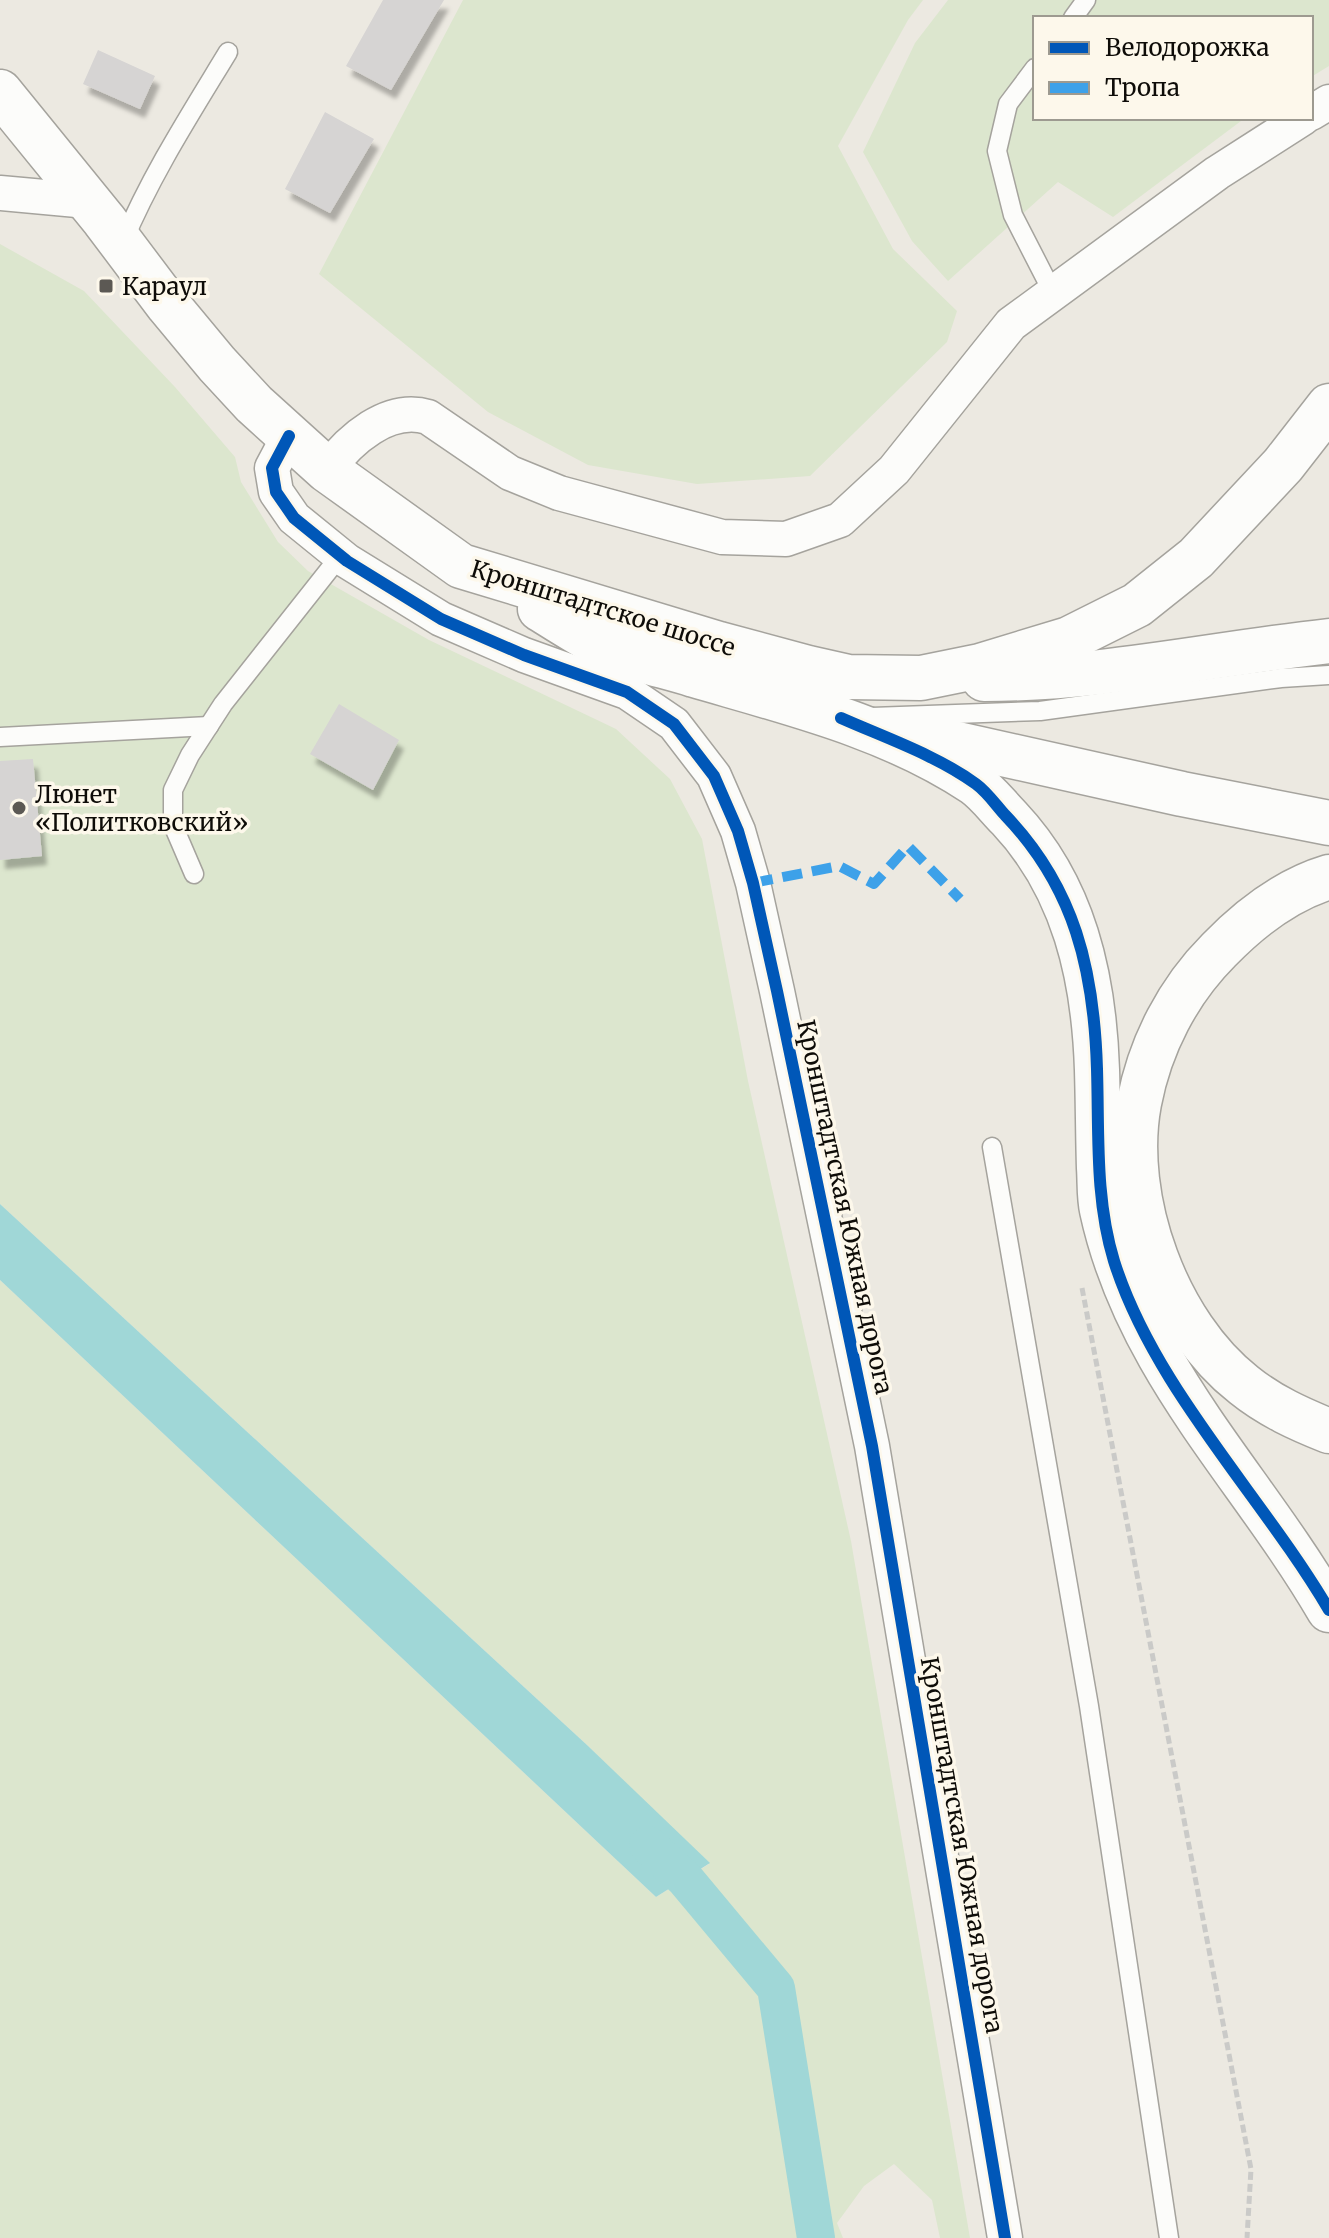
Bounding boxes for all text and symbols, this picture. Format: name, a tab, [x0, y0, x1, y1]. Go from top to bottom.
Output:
legend	[1033, 16, 1313, 120]
text: Велодорожка	[1105, 32, 1270, 63]
text: Тропа	[1105, 72, 1180, 103]
place label: Караул	[122, 271, 207, 302]
marker: Караул	[97, 277, 115, 295]
street label: Кронштадтское шоссе	[467, 553, 739, 663]
place label: Люнет «Политковский»	[35, 779, 248, 838]
marker: Люнет «Политковский»	[10, 799, 28, 817]
street label: Кронштадтская Южная дорога	[790, 1017, 900, 1397]
street label: Кронштадтская Южная дорога	[914, 1654, 1010, 2036]

